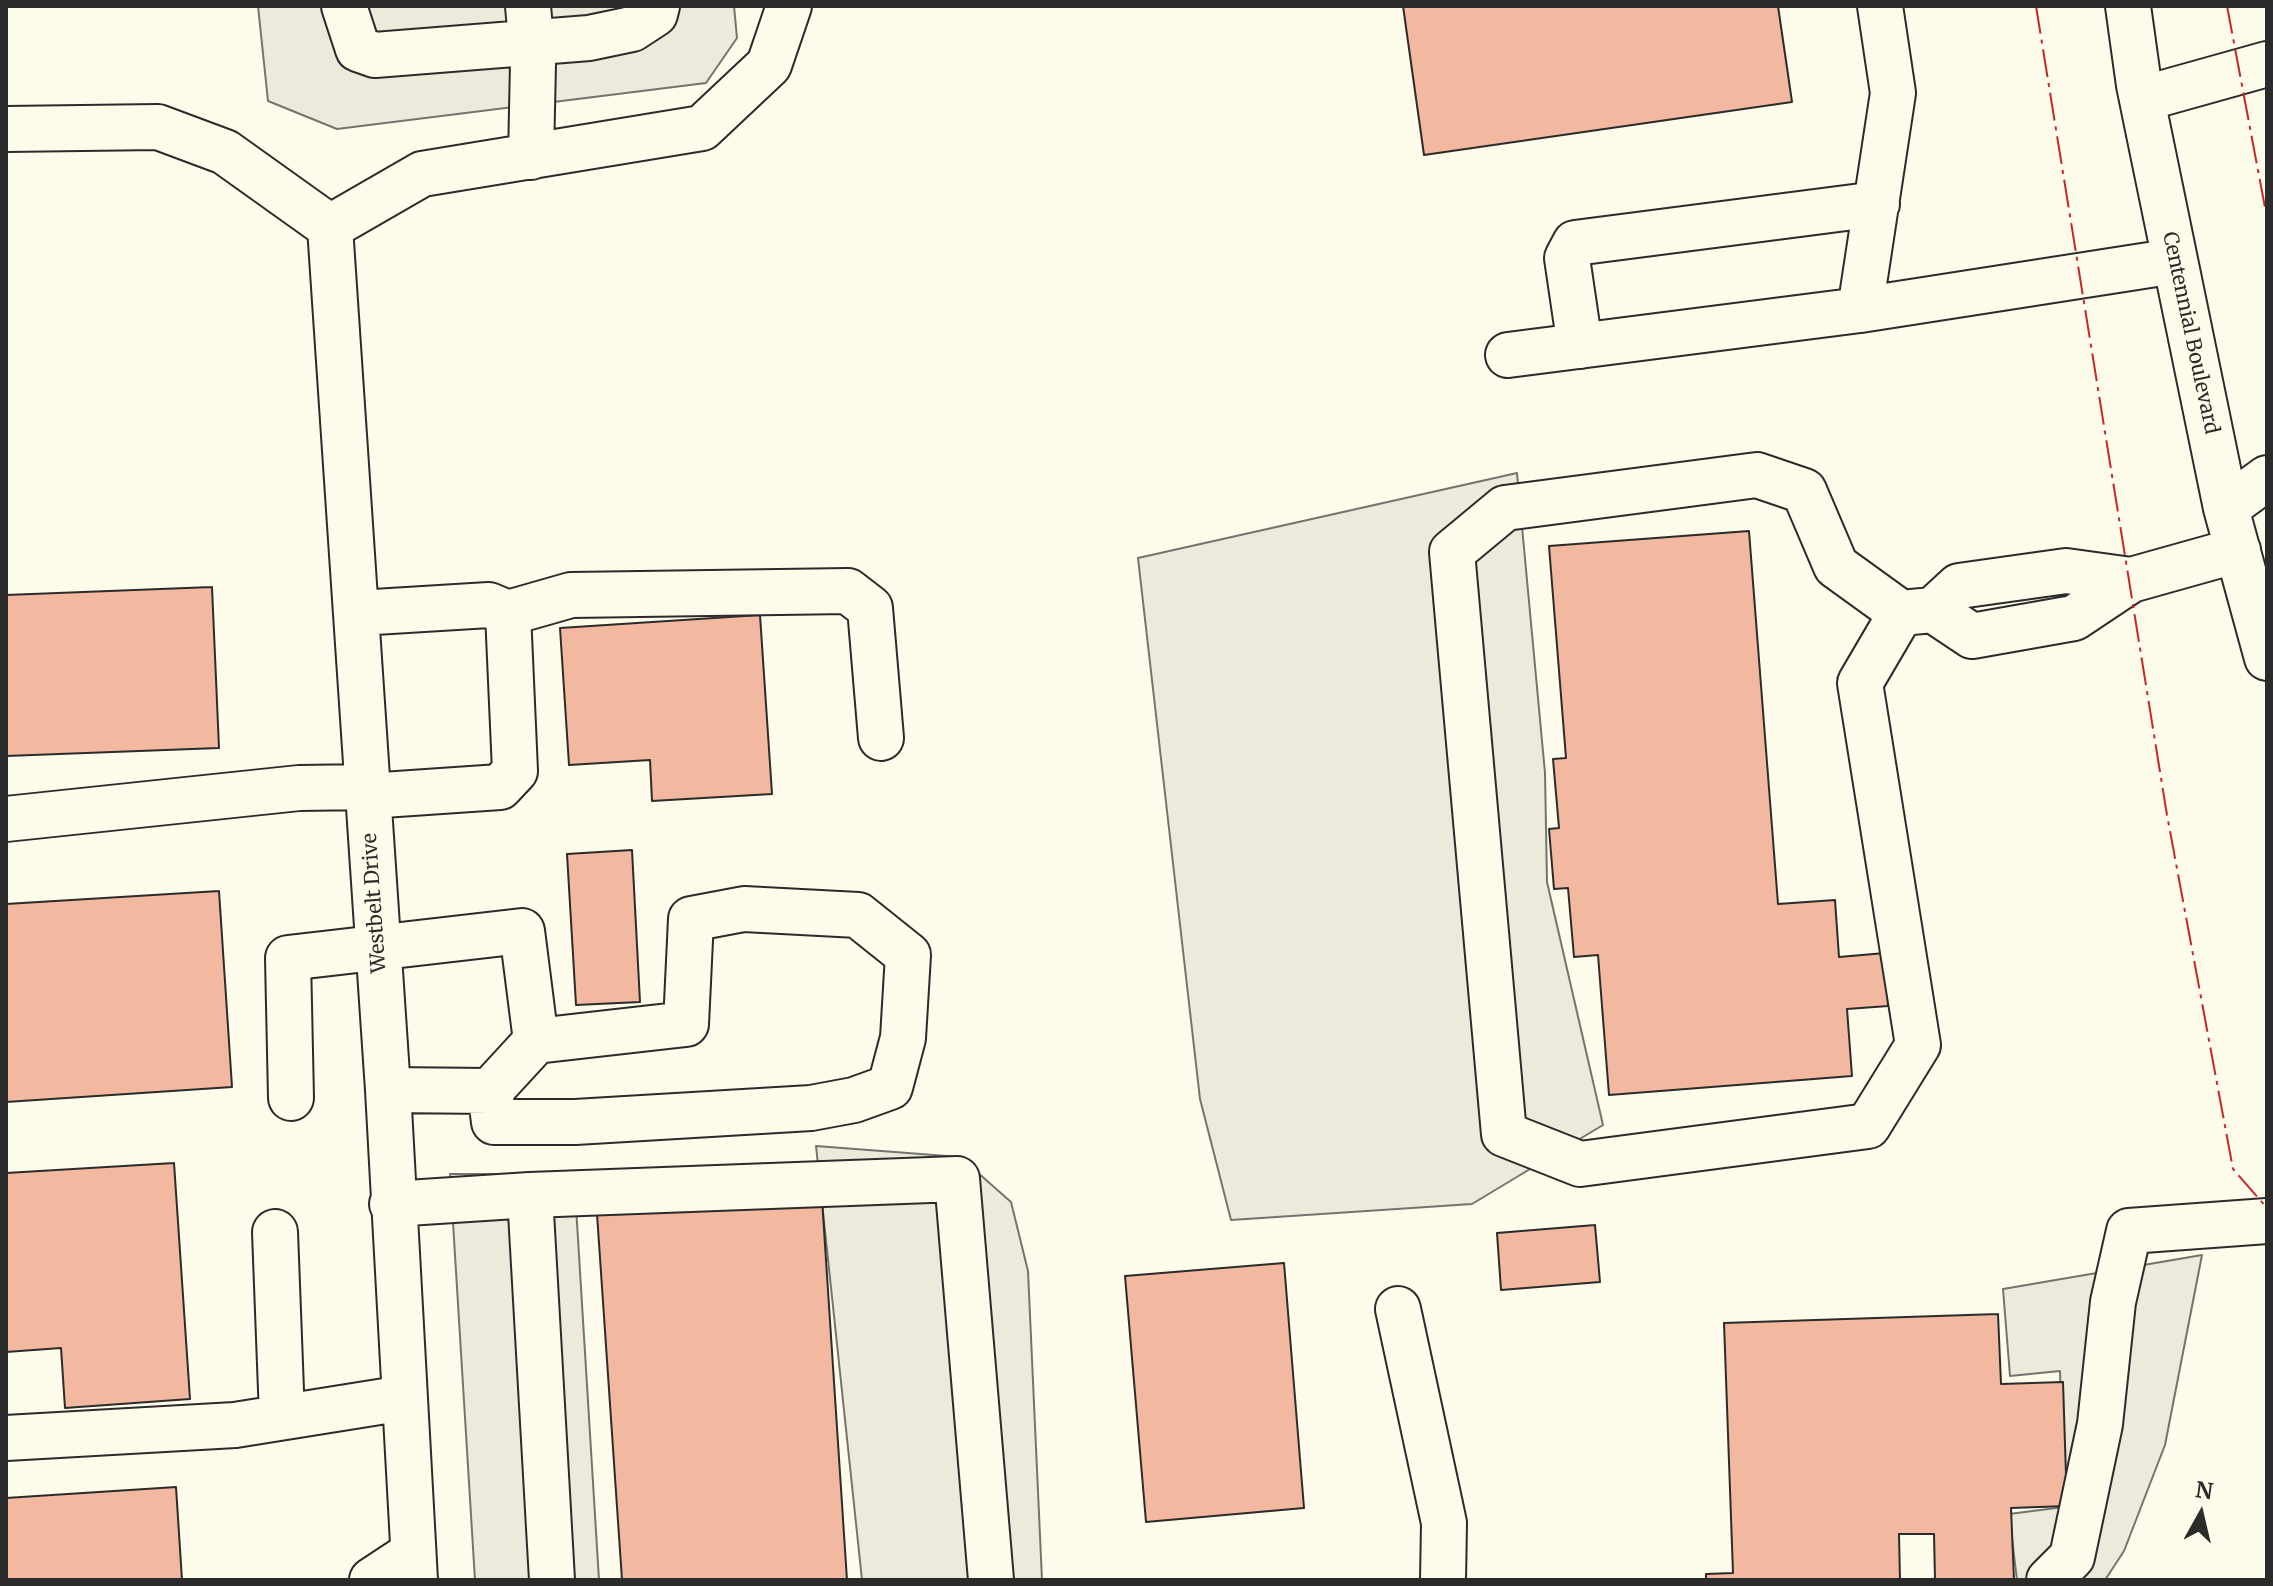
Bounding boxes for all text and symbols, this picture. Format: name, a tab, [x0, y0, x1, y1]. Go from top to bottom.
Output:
street label: Centennial Boulevard	[2157, 230, 2223, 436]
street label: Westbelt Drive	[358, 832, 392, 974]
north arrow	[2161, 1474, 2241, 1554]
text: N	[2194, 1475, 2215, 1505]

